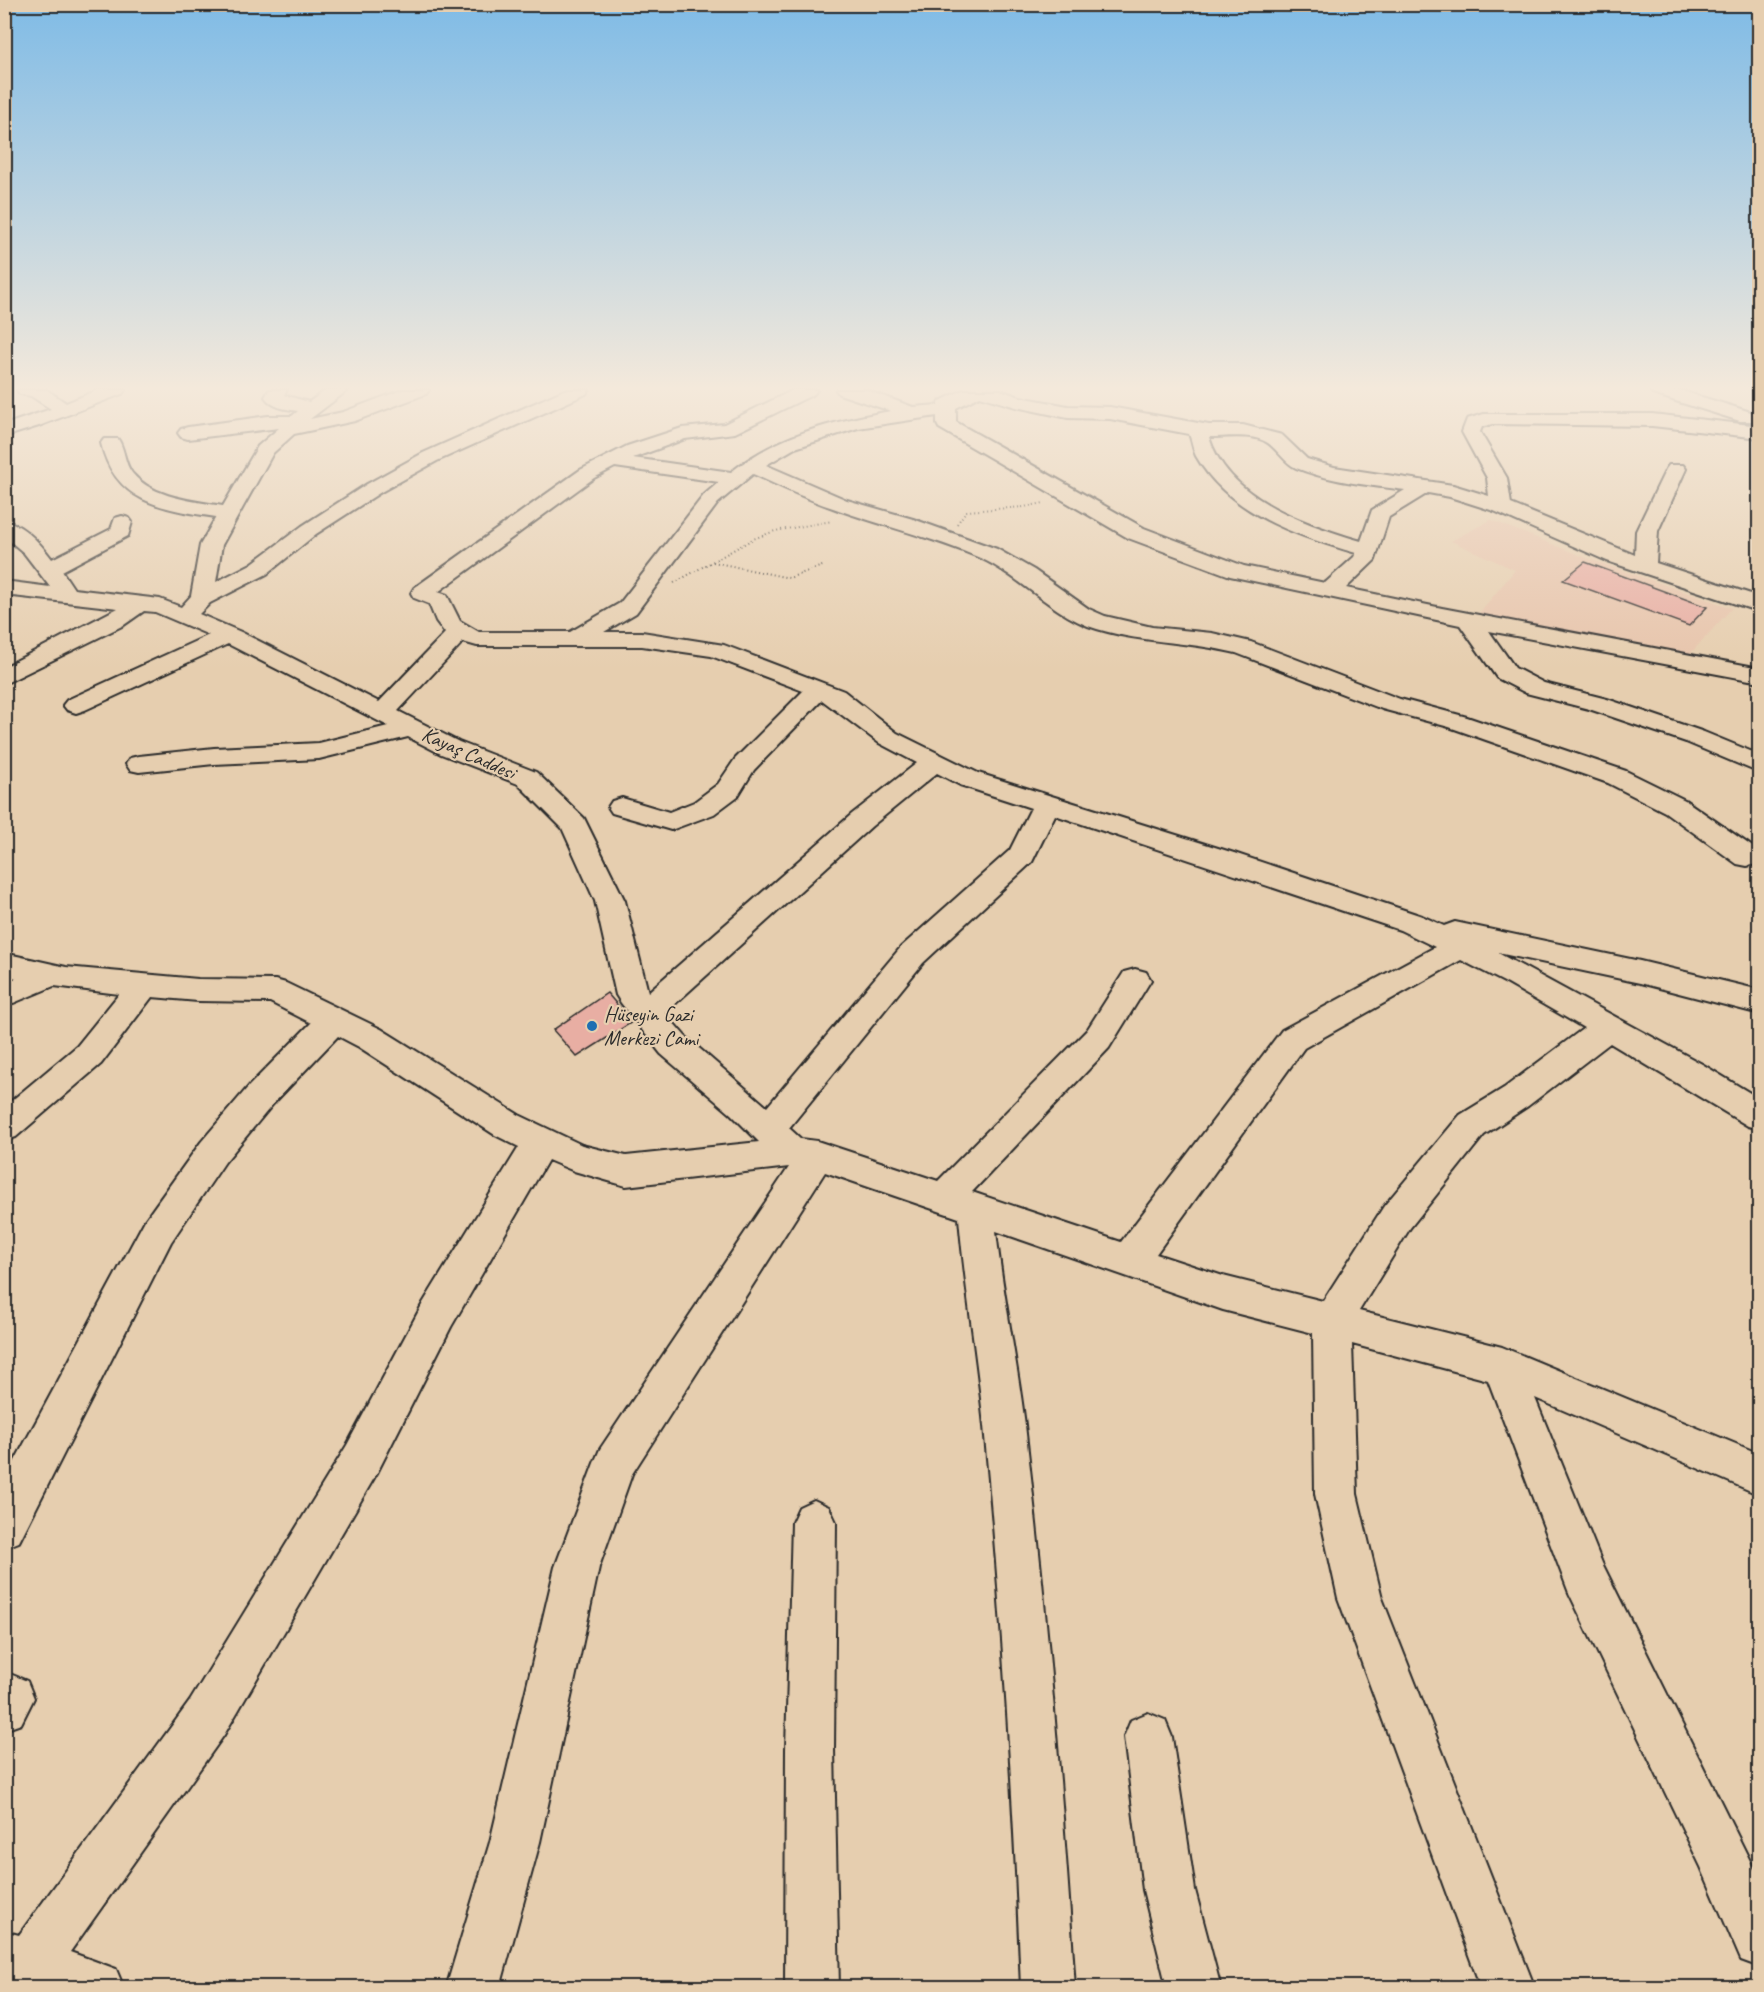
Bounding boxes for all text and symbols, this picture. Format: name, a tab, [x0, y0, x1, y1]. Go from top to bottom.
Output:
street label: Kayaş Caddesi	[418, 721, 523, 786]
place label: Hüseyin Gazi Merkezi Cami	[604, 1001, 701, 1051]
marker: Hüseyin Gazi Merkezi Cami	[585, 1019, 599, 1033]

